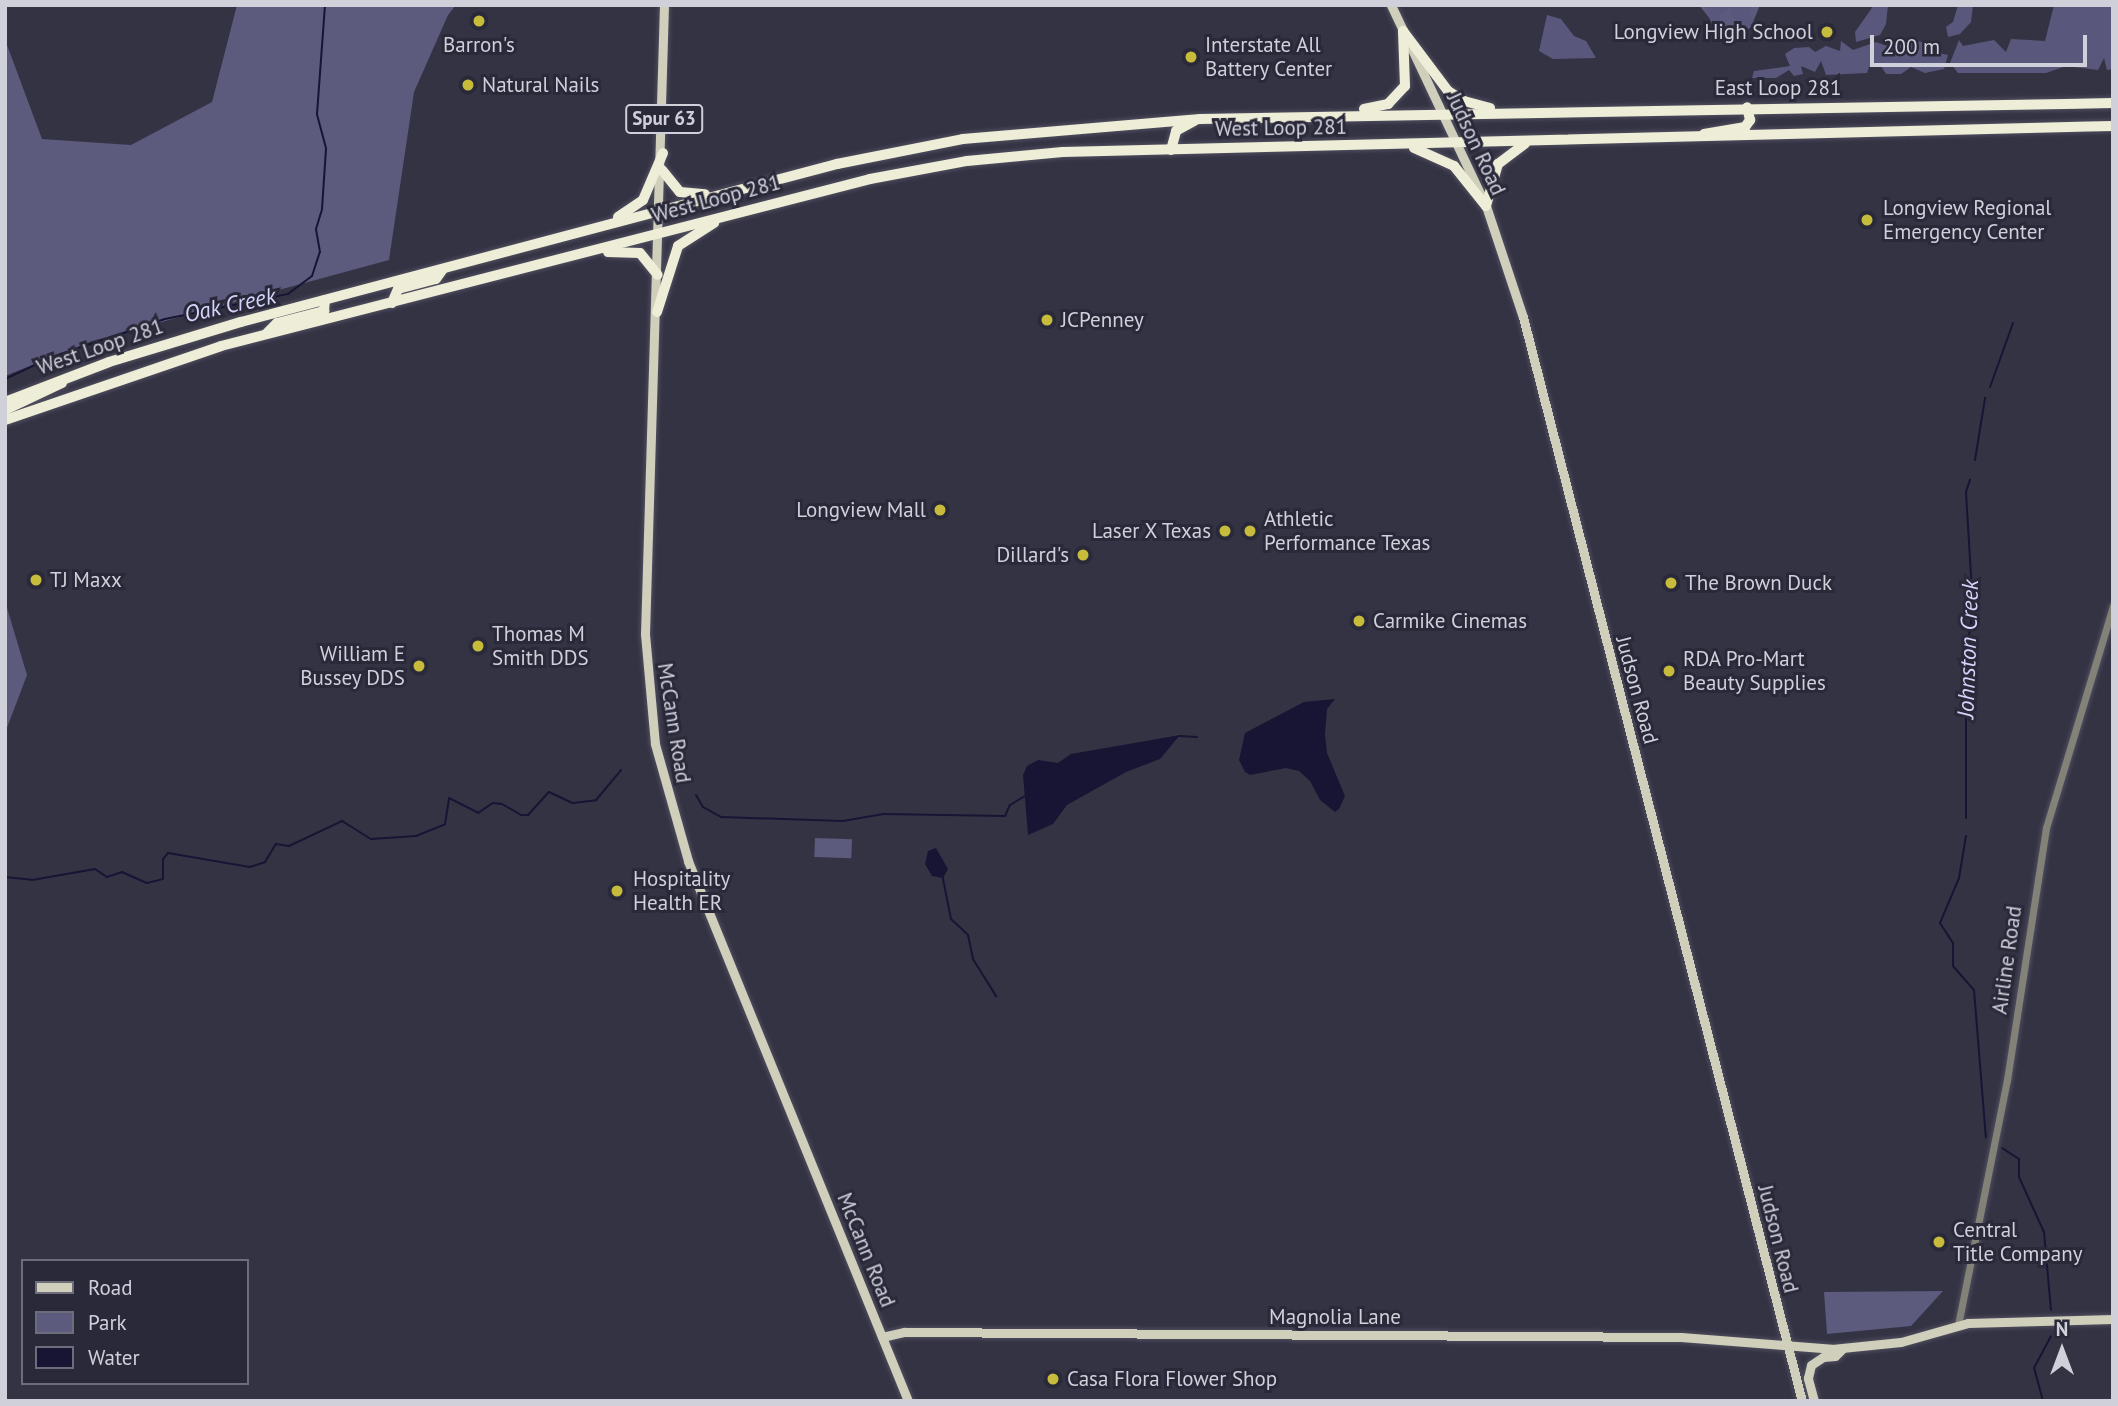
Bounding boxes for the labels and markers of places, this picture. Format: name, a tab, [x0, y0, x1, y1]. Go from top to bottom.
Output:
marker: Barron's	[471, 13, 487, 29]
place label: Longview High School	[1613, 19, 1813, 45]
marker: Longview High School	[1819, 24, 1835, 40]
place label: Barron's	[443, 32, 515, 58]
place label: Interstate All Battery Center	[1205, 32, 1333, 82]
marker: Interstate All Battery Center	[1183, 49, 1199, 65]
place label: Natural Nails	[482, 72, 599, 98]
marker: Natural Nails	[460, 77, 476, 93]
place label: Longview Regional Emergency Center	[1883, 195, 2052, 245]
marker: Longview Regional Emergency Center	[1857, 210, 1877, 230]
place label: JCPenney	[1061, 307, 1144, 333]
marker: JCPenney	[1039, 312, 1055, 328]
place label: Longview Mall	[796, 497, 926, 523]
marker: Longview Mall	[932, 502, 948, 518]
place label: Athletic Performance Texas	[1264, 506, 1431, 556]
place label: Laser X Texas	[1090, 518, 1211, 544]
marker: Laser X Texas	[1217, 523, 1233, 539]
marker: Athletic Performance Texas	[1242, 523, 1258, 539]
place label: Dillard's	[996, 542, 1069, 568]
marker: Dillard's	[1075, 547, 1091, 563]
place label: TJ Maxx	[50, 567, 122, 593]
place label: The Brown Duck	[1685, 570, 1832, 596]
marker: TJ Maxx	[28, 572, 44, 588]
marker: The Brown Duck	[1663, 575, 1679, 591]
place label: Carmike Cinemas	[1373, 608, 1527, 634]
marker: Carmike Cinemas	[1351, 613, 1367, 629]
place label: Thomas M Smith DDS	[492, 621, 589, 671]
marker: Thomas M Smith DDS	[470, 638, 486, 654]
place label: William E Bussey DDS	[300, 641, 405, 691]
place label: RDA Pro-Mart Beauty Supplies	[1683, 646, 1827, 696]
marker: William E Bussey DDS	[411, 658, 427, 674]
marker: RDA Pro-Mart Beauty Supplies	[1661, 663, 1677, 679]
place label: Hospitality Health ER	[633, 866, 730, 916]
marker: Hospitality Health ER	[607, 881, 627, 901]
place label: Central Title Company	[1953, 1217, 2082, 1267]
marker: Central Title Company	[1931, 1234, 1947, 1250]
place label: Casa Flora Flower Shop	[1067, 1366, 1277, 1392]
marker: Casa Flora Flower Shop	[1045, 1371, 1061, 1387]

